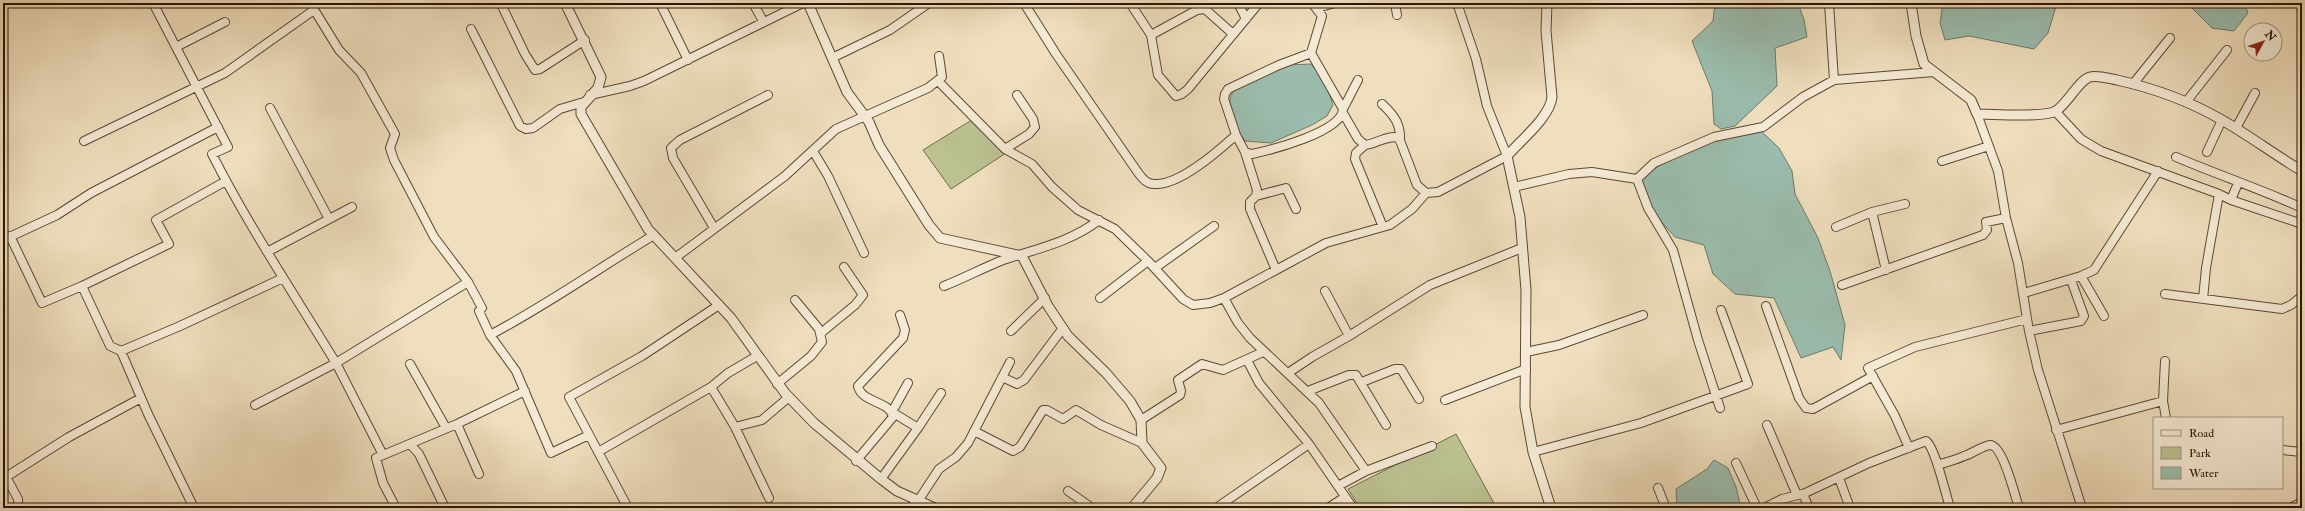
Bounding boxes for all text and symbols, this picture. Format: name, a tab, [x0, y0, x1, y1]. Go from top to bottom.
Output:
north arrow	[2243, 22, 2283, 62]
text: N	[2261, 27, 2279, 45]
legend	[2153, 417, 2283, 489]
text: Road	[2189, 426, 2214, 441]
text: Park	[2189, 446, 2211, 461]
text: Water	[2188, 466, 2219, 481]

